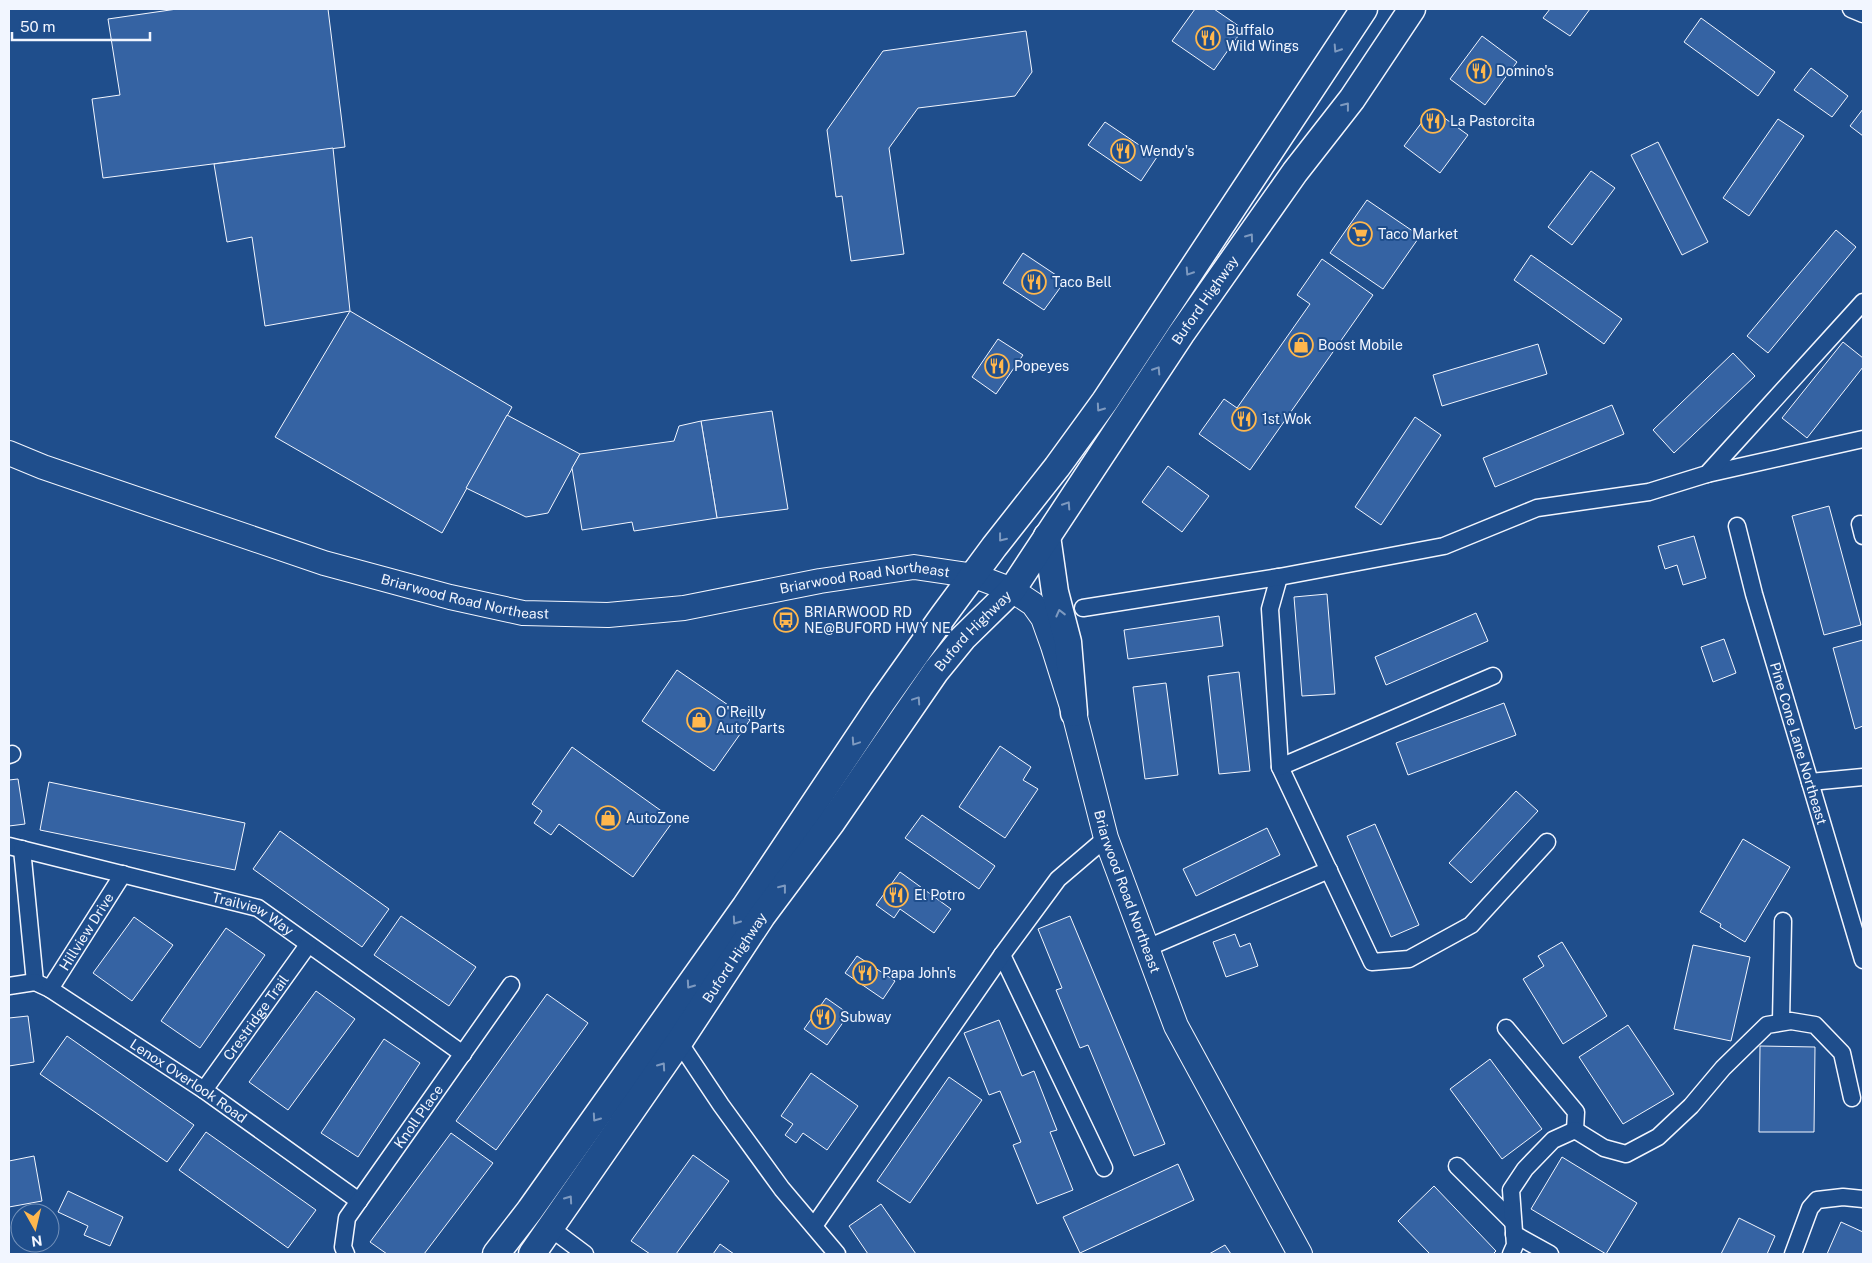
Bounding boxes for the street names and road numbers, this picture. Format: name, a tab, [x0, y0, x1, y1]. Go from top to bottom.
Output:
street label: Buford Highway	[1168, 252, 1242, 347]
street label: Briarwood Road Northeast	[778, 559, 951, 597]
street label: Briarwood Road Northeast	[379, 571, 549, 622]
street label: Buford Highway	[931, 587, 1015, 674]
street label: Pine Cone Lane Northeast	[1767, 660, 1830, 827]
street label: Briarwood Road Northeast	[1091, 808, 1164, 975]
street label: Trailview Way	[211, 889, 297, 939]
street label: Hillview Drive	[56, 890, 117, 973]
street label: Buford Highway	[699, 909, 770, 1006]
street label: Crestridge Trail	[220, 972, 292, 1063]
street label: Lenox Overlook Road	[127, 1036, 250, 1126]
street label: Knoll Place	[391, 1082, 446, 1151]

